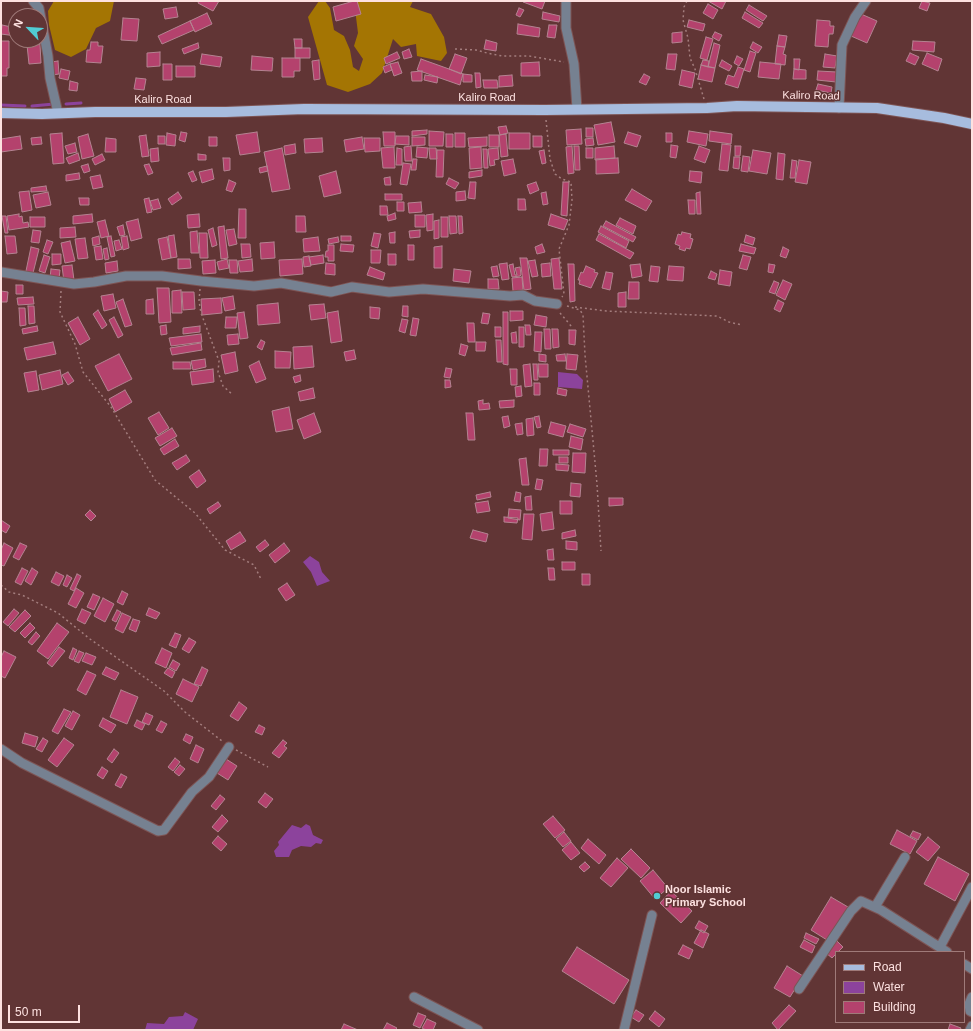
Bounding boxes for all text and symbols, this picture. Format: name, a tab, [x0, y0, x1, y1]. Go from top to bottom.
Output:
north arrow	[8, 8, 48, 48]
text: N	[11, 17, 25, 29]
street label: Kaliro Road	[782, 89, 840, 103]
street label: Kaliro Road	[458, 91, 516, 105]
street label: Kaliro Road	[134, 93, 192, 107]
place label: Noor Islamic Primary School	[665, 883, 746, 909]
marker: Noor Islamic Primary School	[652, 891, 662, 901]
legend	[835, 951, 965, 1023]
text: Road	[873, 960, 902, 974]
text: Water	[873, 980, 905, 994]
scale bar	[10, 997, 82, 1023]
text: Building	[873, 1000, 916, 1014]
text: 50 m	[15, 1005, 42, 1019]

